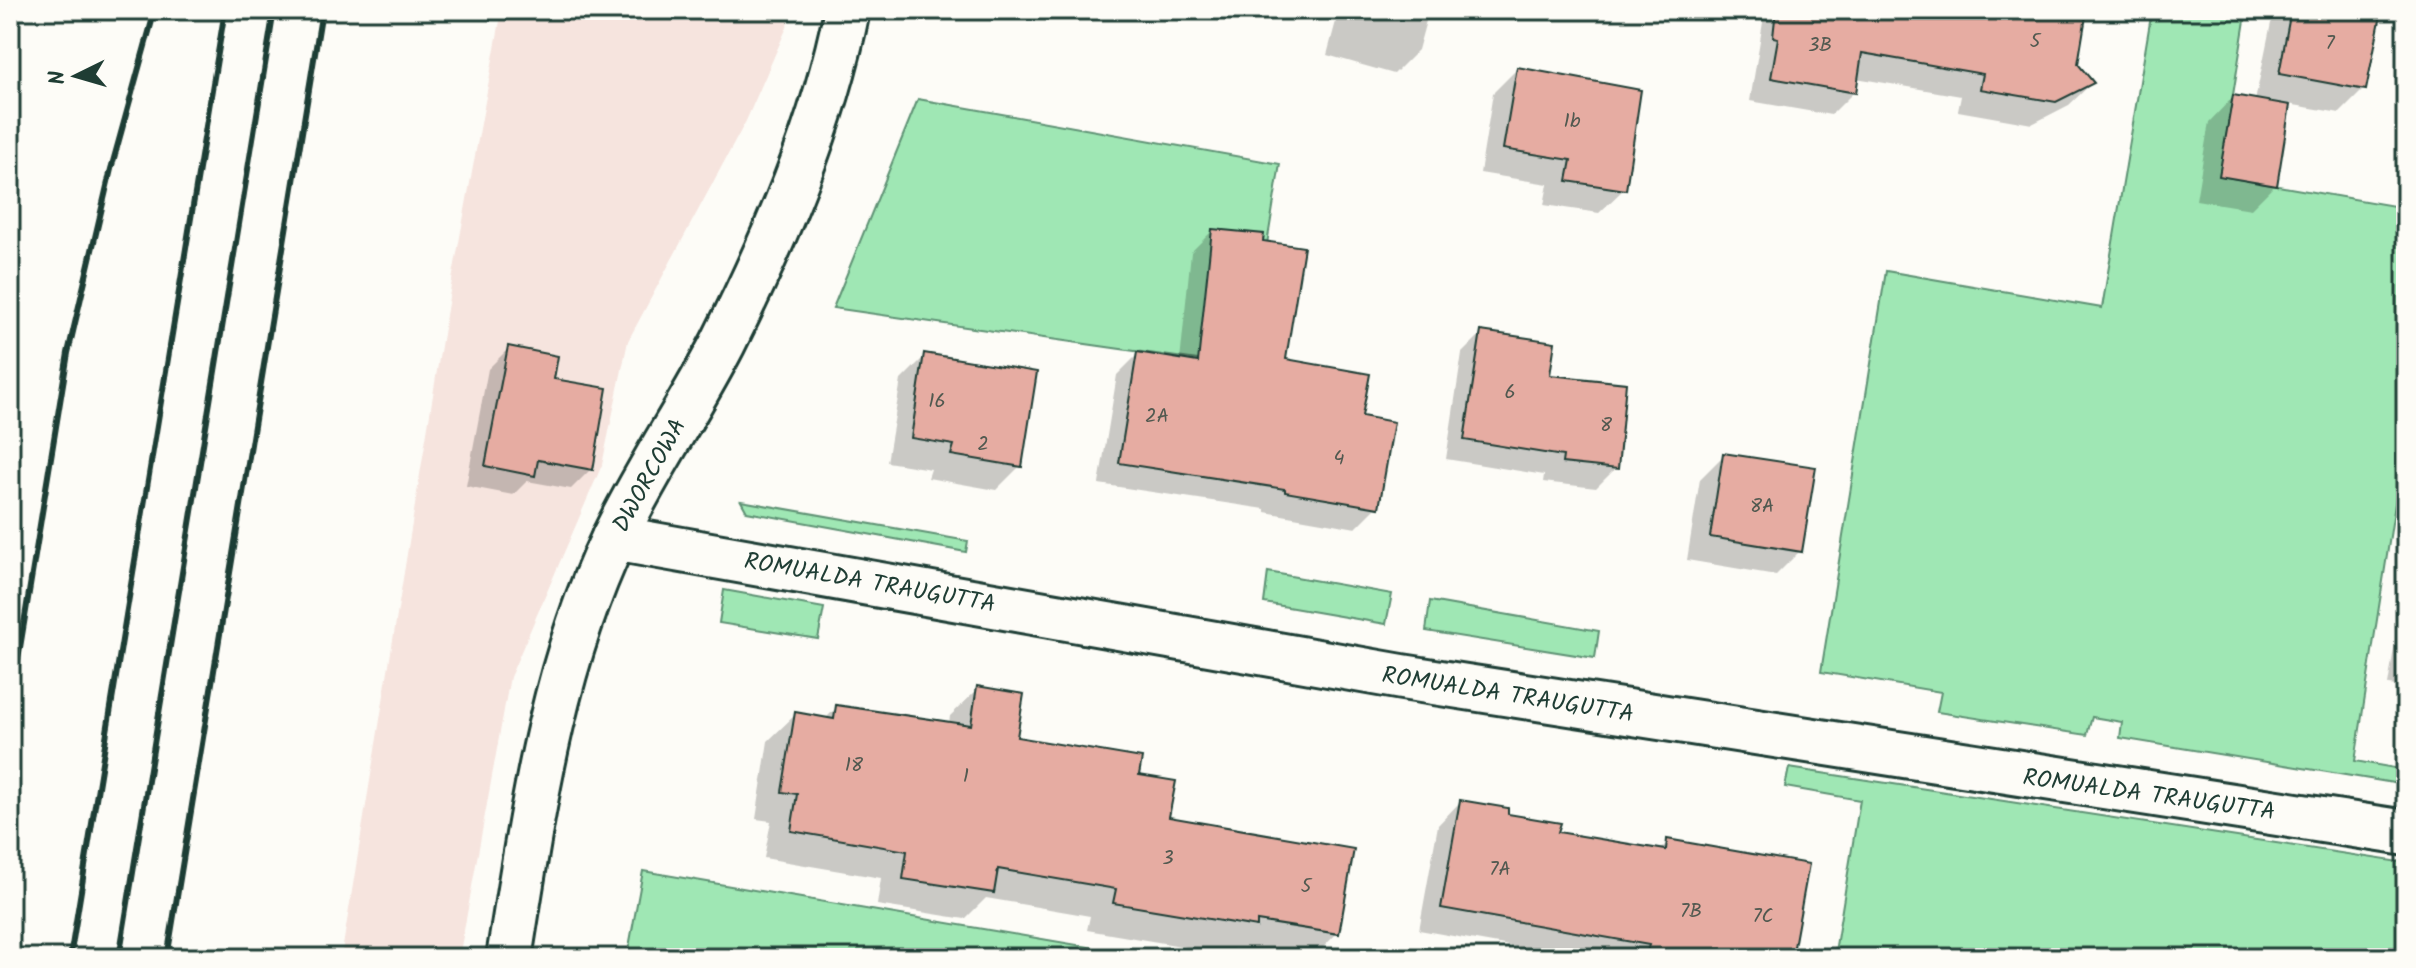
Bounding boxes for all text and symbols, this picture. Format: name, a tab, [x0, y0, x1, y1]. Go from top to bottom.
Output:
house number: 5	[2030, 26, 2042, 58]
house number: 7	[2325, 28, 2335, 60]
house number: 3B	[1808, 30, 1832, 62]
north arrow	[36, 36, 116, 116]
text: N	[41, 69, 77, 86]
house number: 1b	[1564, 106, 1581, 138]
house number: 6	[1504, 377, 1516, 409]
house number: 16	[928, 386, 946, 418]
house number: 2A	[1145, 401, 1169, 433]
house number: 8	[1600, 410, 1613, 442]
street label: DWORCOWA	[603, 411, 698, 540]
house number: 2	[977, 429, 989, 461]
house number: 4	[1333, 443, 1345, 475]
house number: 8A	[1750, 491, 1774, 523]
street label: ROMUALDA TRAUGUTTA	[741, 542, 998, 625]
street label: ROMUALDA TRAUGUTTA	[1379, 656, 1636, 735]
house number: 18	[845, 750, 864, 782]
street label: ROMUALDA TRAUGUTTA	[2020, 758, 2278, 833]
house number: 1	[963, 761, 969, 793]
house number: 3	[1162, 843, 1174, 875]
house number: 7A	[1489, 854, 1511, 886]
house number: 5	[1301, 871, 1313, 903]
house number: 7B	[1680, 896, 1702, 928]
house number: 7C	[1752, 901, 1774, 933]

